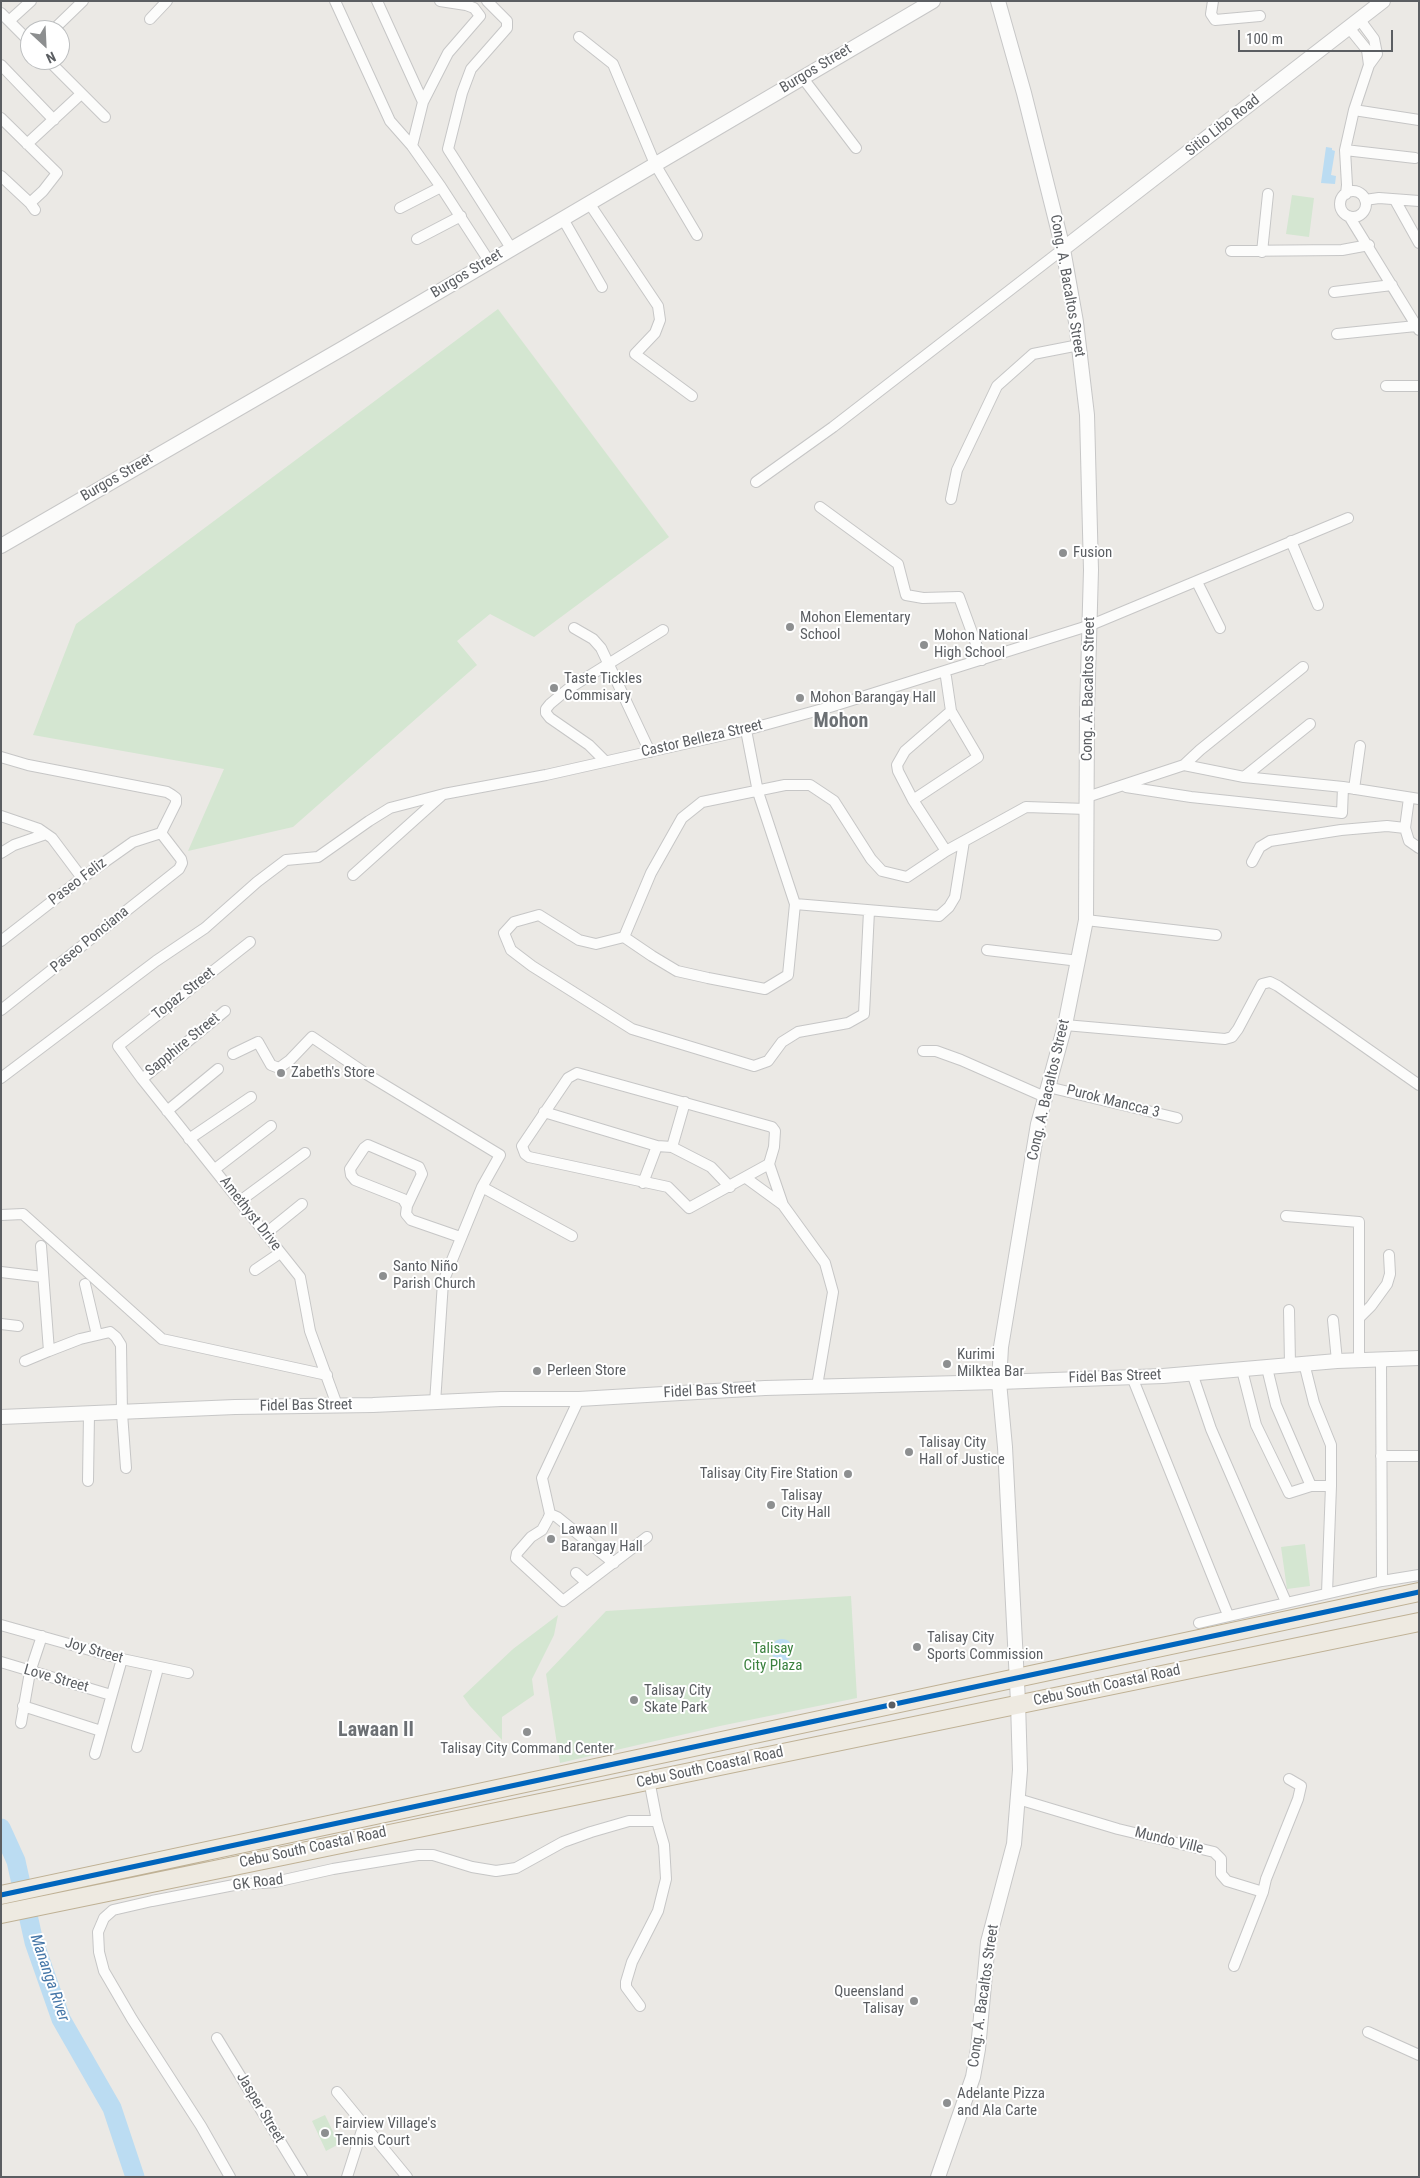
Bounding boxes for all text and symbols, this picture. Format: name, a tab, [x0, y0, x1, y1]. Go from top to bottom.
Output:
north arrow	[20, 20, 70, 70]
scale bar	[1240, 20, 1395, 52]
text: 100 m	[1246, 30, 1283, 48]
street label: Burgos Street	[777, 41, 855, 97]
text: N	[44, 49, 58, 67]
street label: Sitio Libo Road	[1182, 91, 1264, 161]
street label: Cong. A. Bacaltos Street	[1046, 213, 1088, 359]
street label: Burgos Street	[428, 246, 506, 302]
street label: Burgos Street	[78, 450, 156, 506]
place label: Fusion	[1073, 544, 1112, 562]
marker: Fusion	[1057, 547, 1069, 559]
place label: Mohon Elementary School	[800, 609, 910, 644]
street label: Cong. A. Bacaltos Street	[1079, 617, 1099, 761]
marker: Mohon Elementary School	[784, 621, 796, 633]
place label: Mohon National High School	[934, 627, 1028, 662]
marker: Mohon National High School	[918, 639, 930, 651]
place label: Taste Tickles Commisary	[564, 670, 642, 705]
marker: Taste Tickles Commisary	[548, 682, 560, 694]
place label: Mohon Barangay Hall	[810, 689, 936, 707]
marker: Mohon Barangay Hall	[794, 692, 806, 704]
district label: Mohon	[814, 710, 868, 734]
street label: Castor Belleza Street	[640, 716, 764, 762]
street label: Paseo Feliz	[46, 854, 110, 910]
street label: Paseo Ponciana	[47, 903, 133, 977]
street label: Topaz Street	[149, 964, 219, 1024]
street label: Sapphire Street	[142, 1010, 224, 1080]
street label: Cong. A. Bacaltos Street	[1024, 1018, 1074, 1162]
place label: Zabeth's Store	[291, 1064, 375, 1082]
marker: Zabeth's Store	[275, 1067, 287, 1079]
street label: Purok Mancca 3	[1065, 1082, 1161, 1122]
street label: Amethyst Drive	[215, 1173, 285, 1255]
place label: Santo Niño Parish Church	[393, 1258, 476, 1293]
marker: Santo Niño Parish Church	[377, 1270, 389, 1282]
place label: Kurimi Milktea Bar	[957, 1346, 1024, 1381]
marker: Kurimi Milktea Bar	[941, 1358, 953, 1370]
place label: Perleen Store	[547, 1362, 626, 1380]
marker: Perleen Store	[531, 1365, 543, 1377]
street label: Fidel Bas Street	[1068, 1366, 1162, 1388]
street label: Fidel Bas Street	[663, 1380, 757, 1402]
street label: Fidel Bas Street	[259, 1396, 353, 1416]
place label: Talisay City Hall of Justice	[919, 1434, 1005, 1469]
marker: Talisay City Hall of Justice	[903, 1446, 915, 1458]
place label: Talisay City Fire Station	[700, 1465, 838, 1483]
marker: Talisay City Fire Station	[842, 1468, 854, 1480]
place label: Talisay City Hall	[781, 1487, 830, 1522]
marker: Talisay City Hall	[765, 1499, 777, 1511]
place label: Lawaan II Barangay Hall	[561, 1521, 643, 1556]
marker: Lawaan II Barangay Hall	[545, 1533, 557, 1545]
place label: Talisay City Sports Commission	[927, 1629, 1043, 1664]
street label: Joy Street	[63, 1634, 125, 1668]
park label: Talisay City Plaza	[744, 1640, 802, 1675]
marker: Talisay City Sports Commission	[911, 1641, 923, 1653]
street label: Love Street	[22, 1661, 90, 1697]
street label: Cebu South Coastal Road	[1032, 1662, 1182, 1710]
place label: Talisay City Skate Park	[644, 1682, 711, 1717]
marker: Talisay City Skate Park	[628, 1694, 640, 1706]
unlabelled marker	[887, 1700, 897, 1710]
district label: Lawaan II	[338, 1719, 414, 1743]
marker: Talisay City Command Center	[521, 1726, 533, 1738]
place label: Talisay City Command Center	[440, 1740, 614, 1758]
street label: Cebu South Coastal Road	[635, 1744, 785, 1792]
street label: Cebu South Coastal Road	[238, 1824, 388, 1872]
street label: Mundo Ville	[1133, 1824, 1205, 1858]
street label: GK Road	[232, 1871, 284, 1895]
street label: Cong. A. Bacaltos Street	[965, 1923, 1003, 2069]
water label: Mananga River	[25, 1932, 73, 2024]
place label: Queensland Talisay	[834, 1983, 904, 2018]
marker: Queensland Talisay	[908, 1995, 920, 2007]
street label: Jasper Street	[232, 2070, 288, 2146]
place label: Adelante Pizza and Ala Carte	[957, 2085, 1045, 2120]
marker: Adelante Pizza and Ala Carte	[941, 2097, 953, 2109]
place label: Fairview Village's Tennis Court	[335, 2115, 436, 2150]
marker: Fairview Village's Tennis Court	[319, 2127, 331, 2139]

